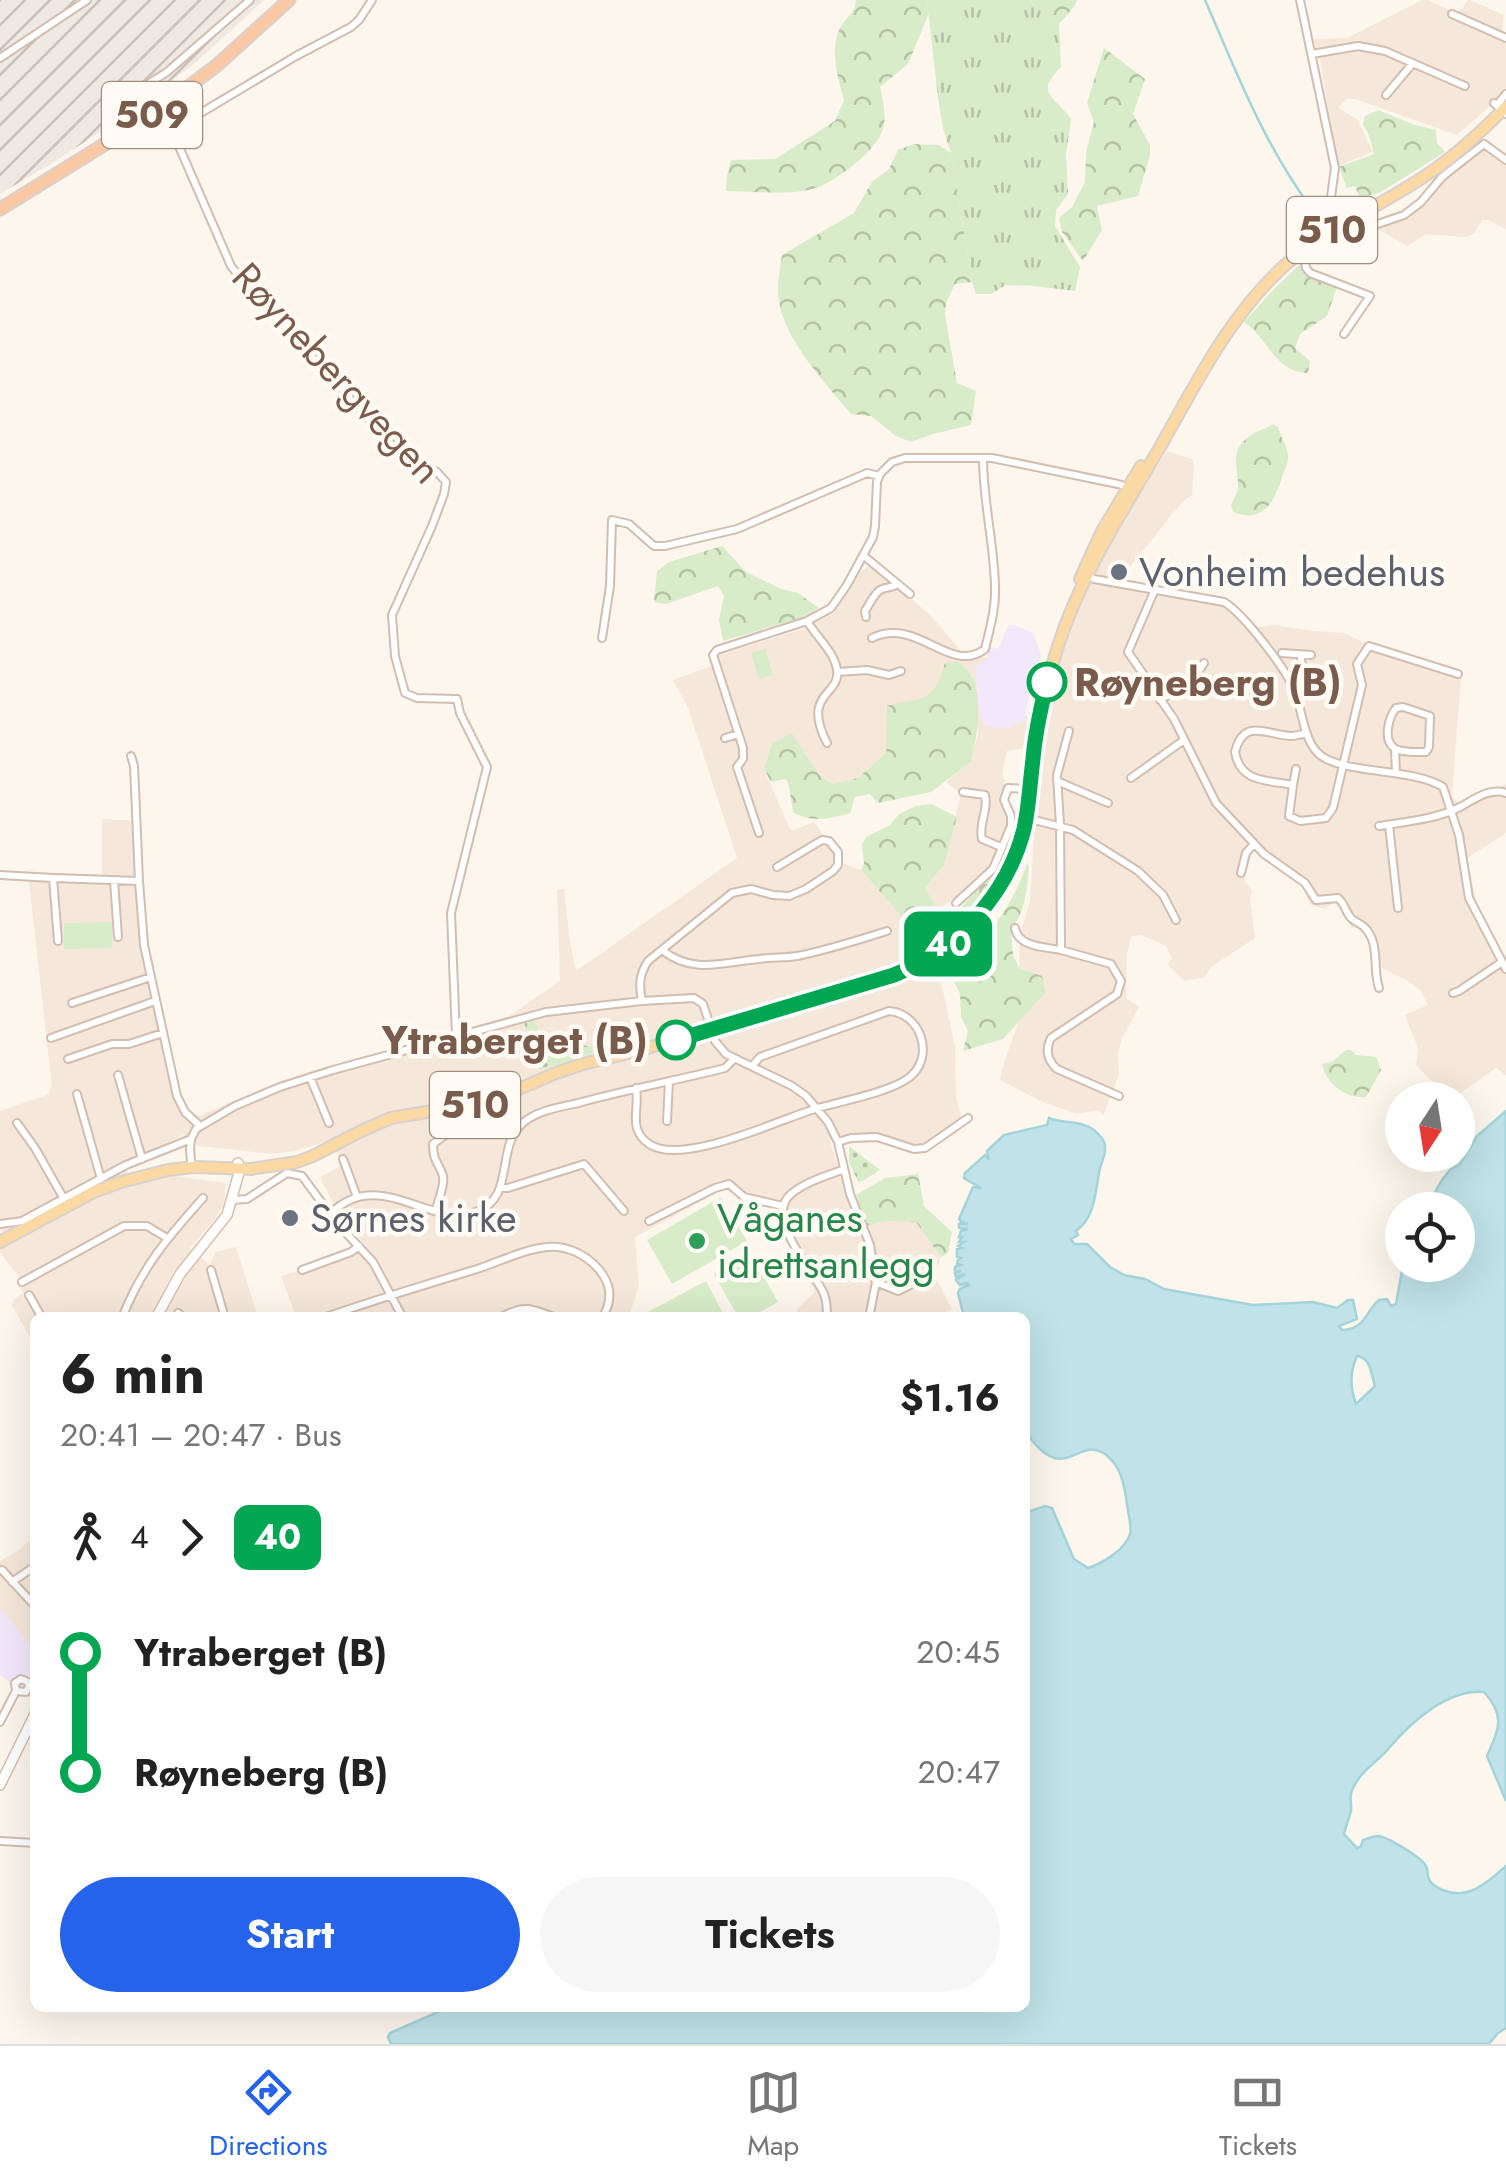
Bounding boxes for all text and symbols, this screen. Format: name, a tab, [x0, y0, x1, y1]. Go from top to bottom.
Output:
road number: 509	[102, 82, 202, 148]
road number: 510	[1287, 197, 1377, 263]
street label: Røynebergvegen	[219, 249, 455, 497]
place label: Vonheim bedehus	[1139, 543, 1445, 601]
marker: Vonheim bedehus	[1108, 561, 1130, 583]
place label: Røyneberg (B)	[1074, 653, 1342, 711]
marker: Røyneberg (B)	[1028, 663, 1066, 701]
line badge: 40	[903, 912, 993, 976]
text: 40	[924, 919, 972, 969]
place label: Ytraberget (B)	[381, 1011, 648, 1069]
marker: Ytraberget (B)	[657, 1021, 695, 1059]
road number: 510	[430, 1072, 520, 1138]
north arrow	[1385, 1082, 1475, 1172]
map controls	[1385, 1082, 1475, 1282]
place label: Sørnes kirke	[310, 1189, 517, 1247]
place label: Våganes idrettsanlegg	[717, 1189, 935, 1293]
button: locate	[1385, 1192, 1475, 1282]
marker: Sørnes kirke	[279, 1207, 301, 1229]
marker: Våganes idrettsanlegg	[686, 1230, 708, 1252]
text: 6 min	[60, 1334, 205, 1414]
text: $1.16	[900, 1370, 1000, 1425]
text: 20:41 – 20:47 · Bus	[60, 1412, 342, 1458]
icon: walk	[60, 1510, 115, 1565]
icon: forward	[164, 1510, 219, 1565]
text: 40	[254, 1512, 301, 1562]
text: 4	[130, 1514, 149, 1560]
text: Ytraberget (B)	[134, 1625, 387, 1680]
text: 20:45	[916, 1629, 1000, 1675]
text: Røyneberg (B)	[134, 1745, 388, 1800]
text: 20:47	[918, 1749, 1000, 1795]
button: Start	[60, 1877, 520, 1992]
button: Tickets	[540, 1877, 1000, 1992]
tab: Directions	[209, 2065, 328, 2166]
tab: Map	[746, 2065, 801, 2166]
tab: Tickets	[1219, 2065, 1297, 2166]

